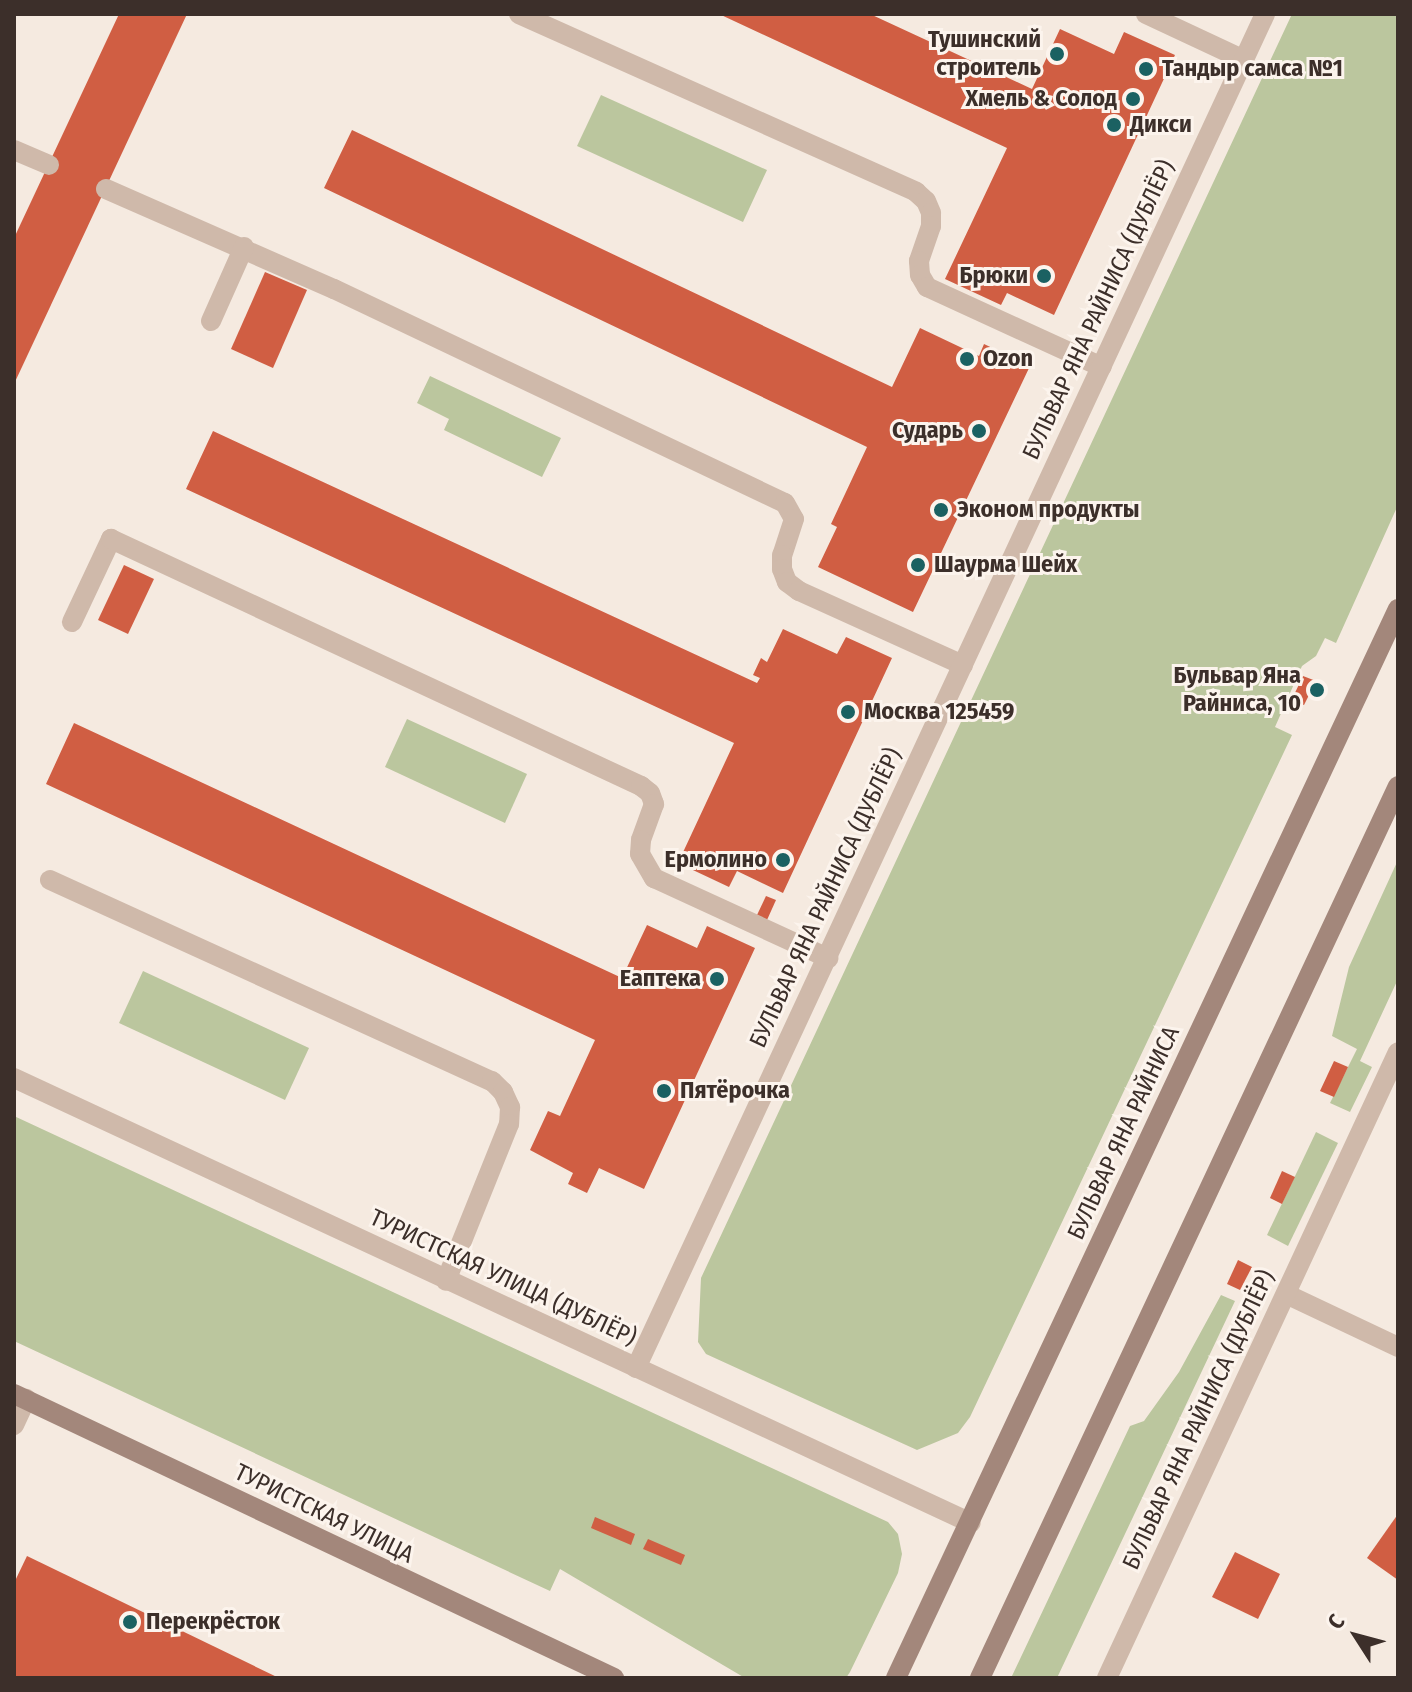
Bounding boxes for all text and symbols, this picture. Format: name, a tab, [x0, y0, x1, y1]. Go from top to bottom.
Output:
place label: Тушинский строитель	[928, 26, 1041, 82]
marker: Тушинский строитель	[1048, 45, 1066, 63]
place label: Тандыр самса №1	[1162, 55, 1343, 83]
marker: Тандыр самса №1	[1137, 60, 1155, 78]
place label: Хмель & Солод	[966, 85, 1117, 113]
marker: Хмель & Солод	[1124, 90, 1142, 108]
place label: Дикси	[1130, 111, 1192, 139]
marker: Дикси	[1105, 116, 1123, 134]
street label: БУЛЬВАР ЯНА РАЙНИСА (ДУБЛЁР)	[1017, 156, 1181, 464]
place label: Брюки	[959, 262, 1028, 290]
marker: Брюки	[1035, 267, 1053, 285]
place label: Ozon	[983, 345, 1033, 373]
marker: Ozon	[958, 350, 976, 368]
place label: Сударь	[892, 417, 963, 445]
marker: Сударь	[970, 422, 988, 440]
place label: Эконом продукты	[957, 496, 1140, 524]
marker: Эконом продукты	[932, 501, 950, 519]
place label: Шаурма Шейх	[934, 551, 1077, 579]
marker: Шаурма Шейх	[909, 556, 927, 574]
place label: Бульвар Яна Райниса, 10	[1174, 662, 1301, 718]
marker: Бульвар Яна Райниса, 10	[1308, 681, 1326, 699]
place label: Москва 125459	[864, 698, 1014, 726]
marker: Москва 125459	[839, 703, 857, 721]
street label: БУЛЬВАР ЯНА РАЙНИСА (ДУБЛЁР)	[744, 744, 908, 1052]
place label: Ермолино	[665, 846, 767, 874]
marker: Ермолино	[774, 851, 792, 869]
place label: Еаптека	[620, 965, 701, 993]
marker: Еаптека	[708, 970, 726, 988]
street label: БУЛЬВАР ЯНА РАЙНИСА	[1062, 1022, 1186, 1244]
place label: Пятёрочка	[680, 1077, 790, 1105]
marker: Пятёрочка	[655, 1082, 673, 1100]
street label: ТУРИСТСКАЯ УЛИЦА (ДУБЛЁР)	[365, 1204, 641, 1352]
street label: БУЛЬВАР ЯНА РАЙНИСА (ДУБЛЁР)	[1117, 1266, 1281, 1574]
street label: ТУРИСТСКАЯ УЛИЦА	[230, 1458, 418, 1570]
north arrow	[1316, 1596, 1396, 1676]
place label: Перекрёсток	[146, 1608, 280, 1636]
text: С	[1322, 1609, 1350, 1634]
marker: Перекрёсток	[121, 1613, 139, 1631]

